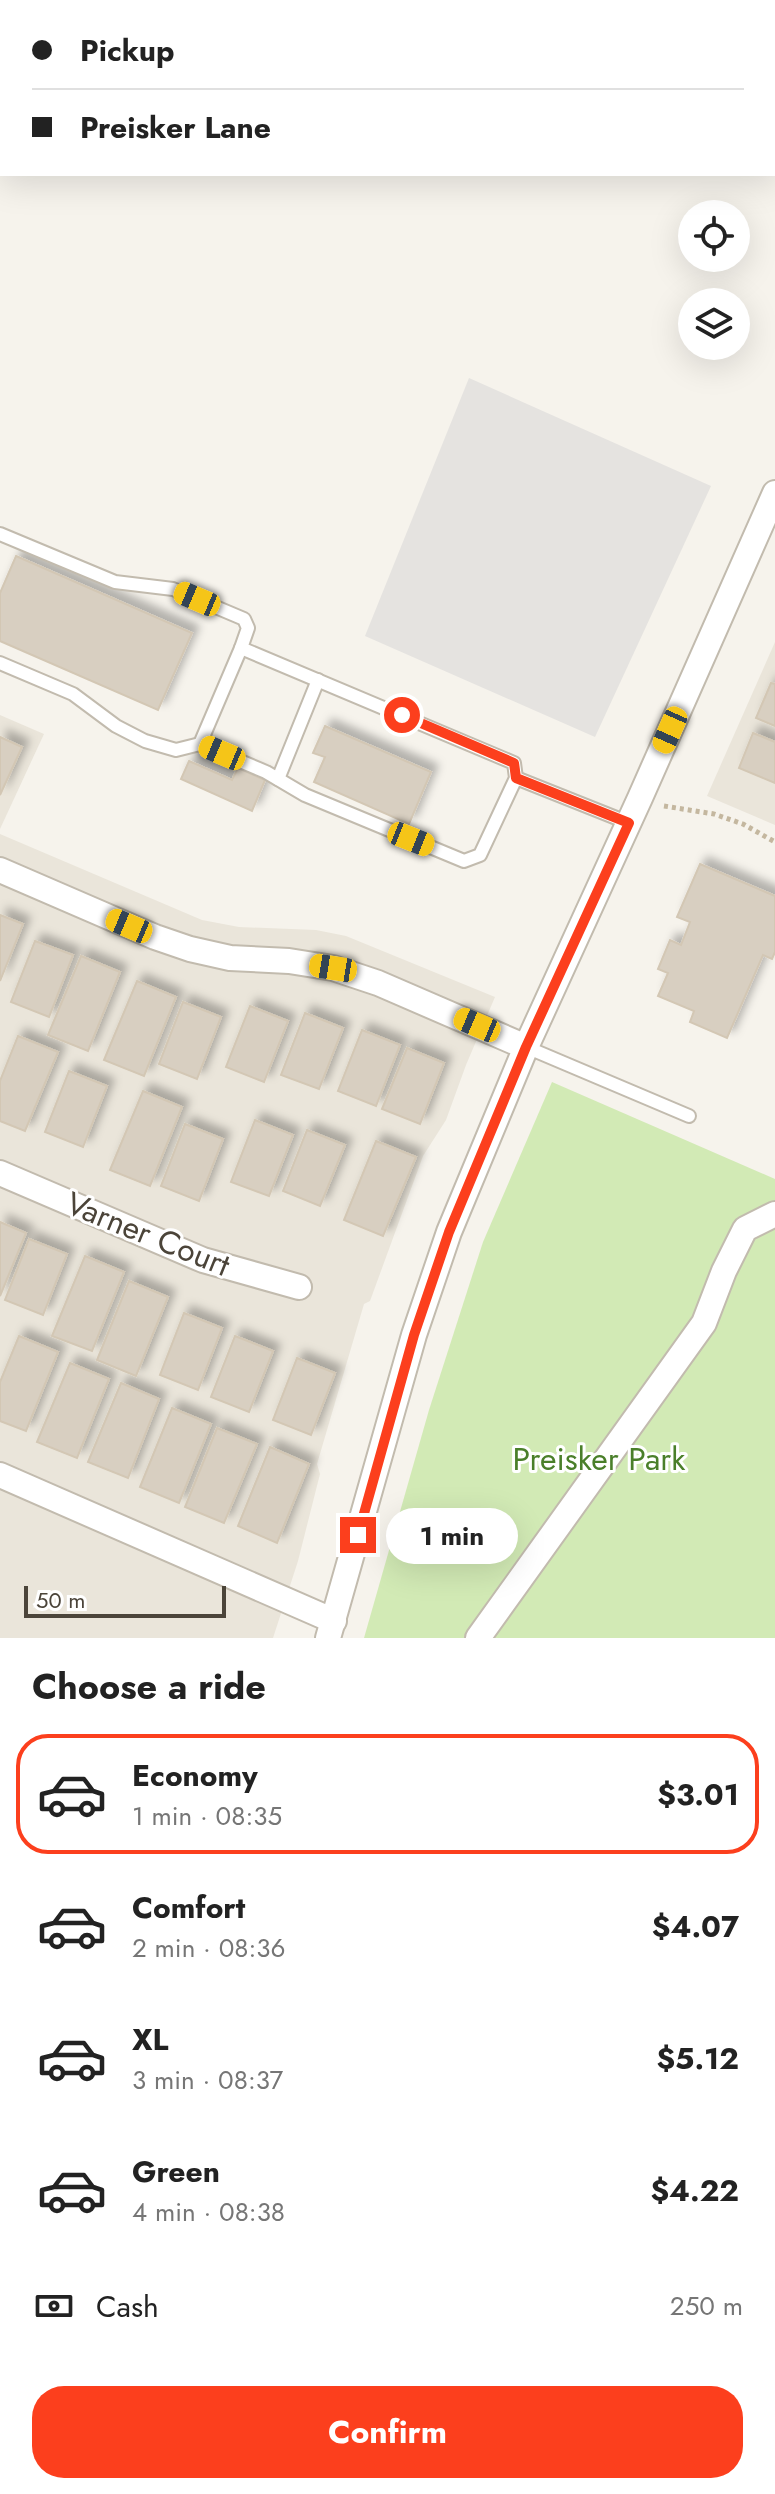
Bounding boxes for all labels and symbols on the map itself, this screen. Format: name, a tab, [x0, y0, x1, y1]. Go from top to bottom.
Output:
car	[170, 579, 224, 619]
route start	[384, 697, 420, 733]
car	[649, 703, 691, 757]
car	[195, 733, 249, 773]
car	[384, 819, 438, 859]
car	[102, 906, 156, 946]
car	[307, 952, 359, 984]
car	[450, 1005, 504, 1045]
street label: Varner Court	[59, 1180, 237, 1288]
park label: Preisker Park	[513, 1436, 686, 1482]
callout: 1 min	[386, 1507, 518, 1563]
route end	[340, 1517, 376, 1553]
scale bar	[24, 1582, 226, 1618]

